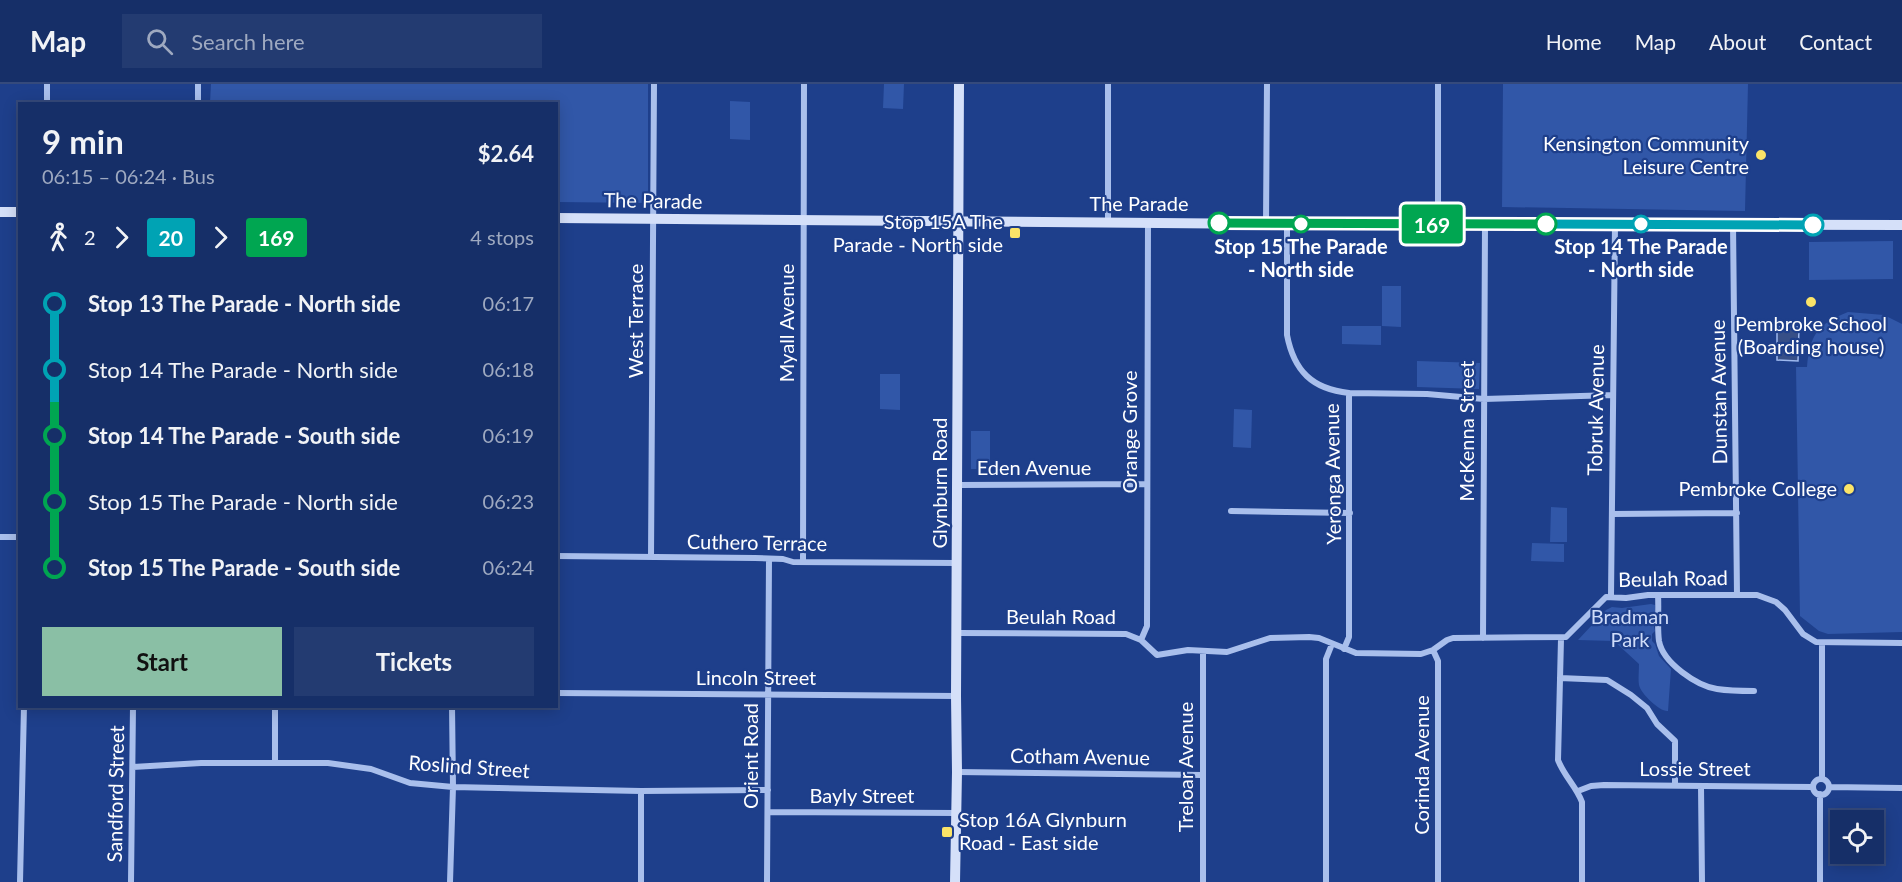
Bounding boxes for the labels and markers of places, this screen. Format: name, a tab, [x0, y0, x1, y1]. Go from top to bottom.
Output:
place label: Kensington Community Leisure Centre	[1543, 131, 1750, 178]
marker: Kensington Community Leisure Centre	[1754, 148, 1768, 162]
place label: Stop 15A The Parade - North side	[833, 209, 1003, 256]
unlabelled marker	[1208, 212, 1230, 234]
unlabelled marker	[1535, 213, 1557, 235]
unlabelled marker	[1802, 214, 1824, 236]
marker: Stop 15 The Parade - North side	[1292, 215, 1310, 233]
marker: Stop 14 The Parade - North side	[1632, 215, 1650, 233]
marker: Stop 15A The Parade - North side	[1008, 226, 1022, 240]
place label: Stop 15 The Parade - North side	[1214, 234, 1388, 281]
place label: Stop 14 The Parade - North side	[1554, 234, 1728, 281]
marker: Pembroke School (Boarding house)	[1804, 295, 1818, 309]
place label: Pembroke School (Boarding house)	[1735, 311, 1887, 358]
place label: Pembroke College	[1679, 476, 1837, 500]
marker: Pembroke College	[1842, 482, 1856, 496]
place label: Stop 16A Glynburn Road - East side	[959, 807, 1127, 854]
marker: Stop 16A Glynburn Road - East side	[940, 825, 954, 839]

